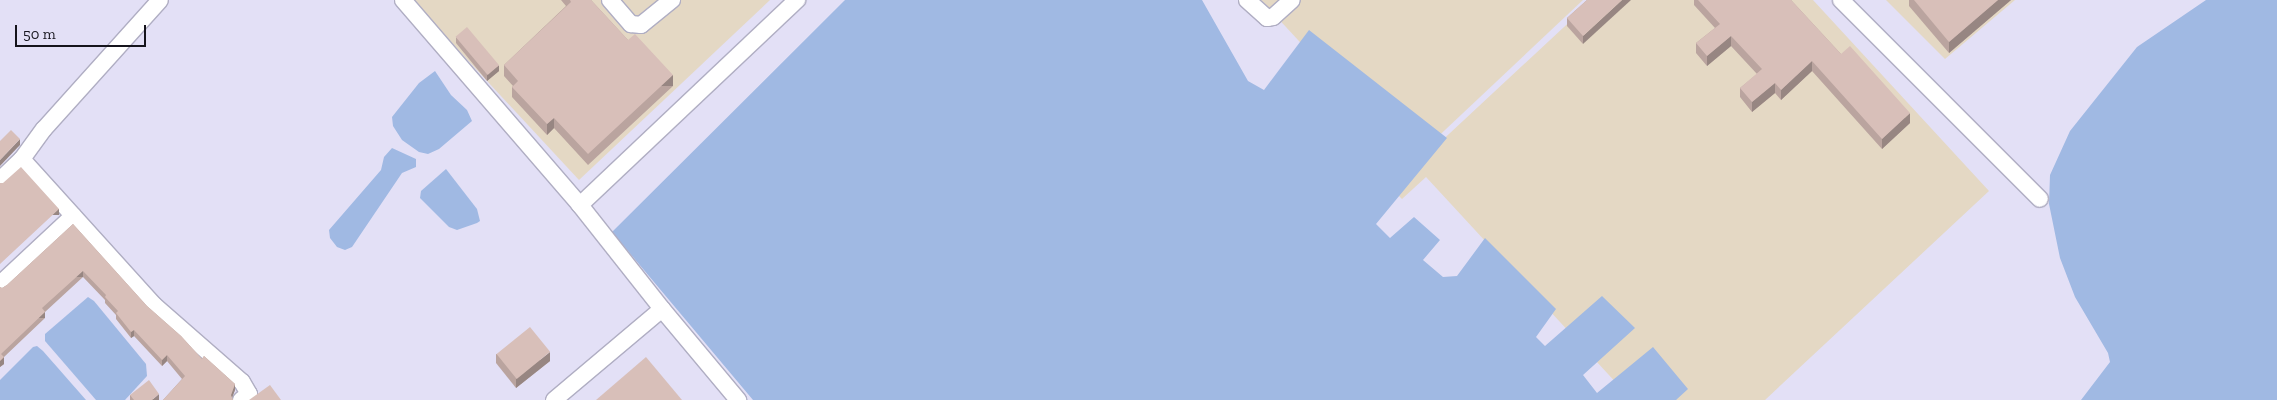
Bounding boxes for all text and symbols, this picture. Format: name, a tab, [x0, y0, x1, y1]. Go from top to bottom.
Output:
scale bar	[18, 15, 149, 47]
text: 50 m	[23, 25, 56, 43]

